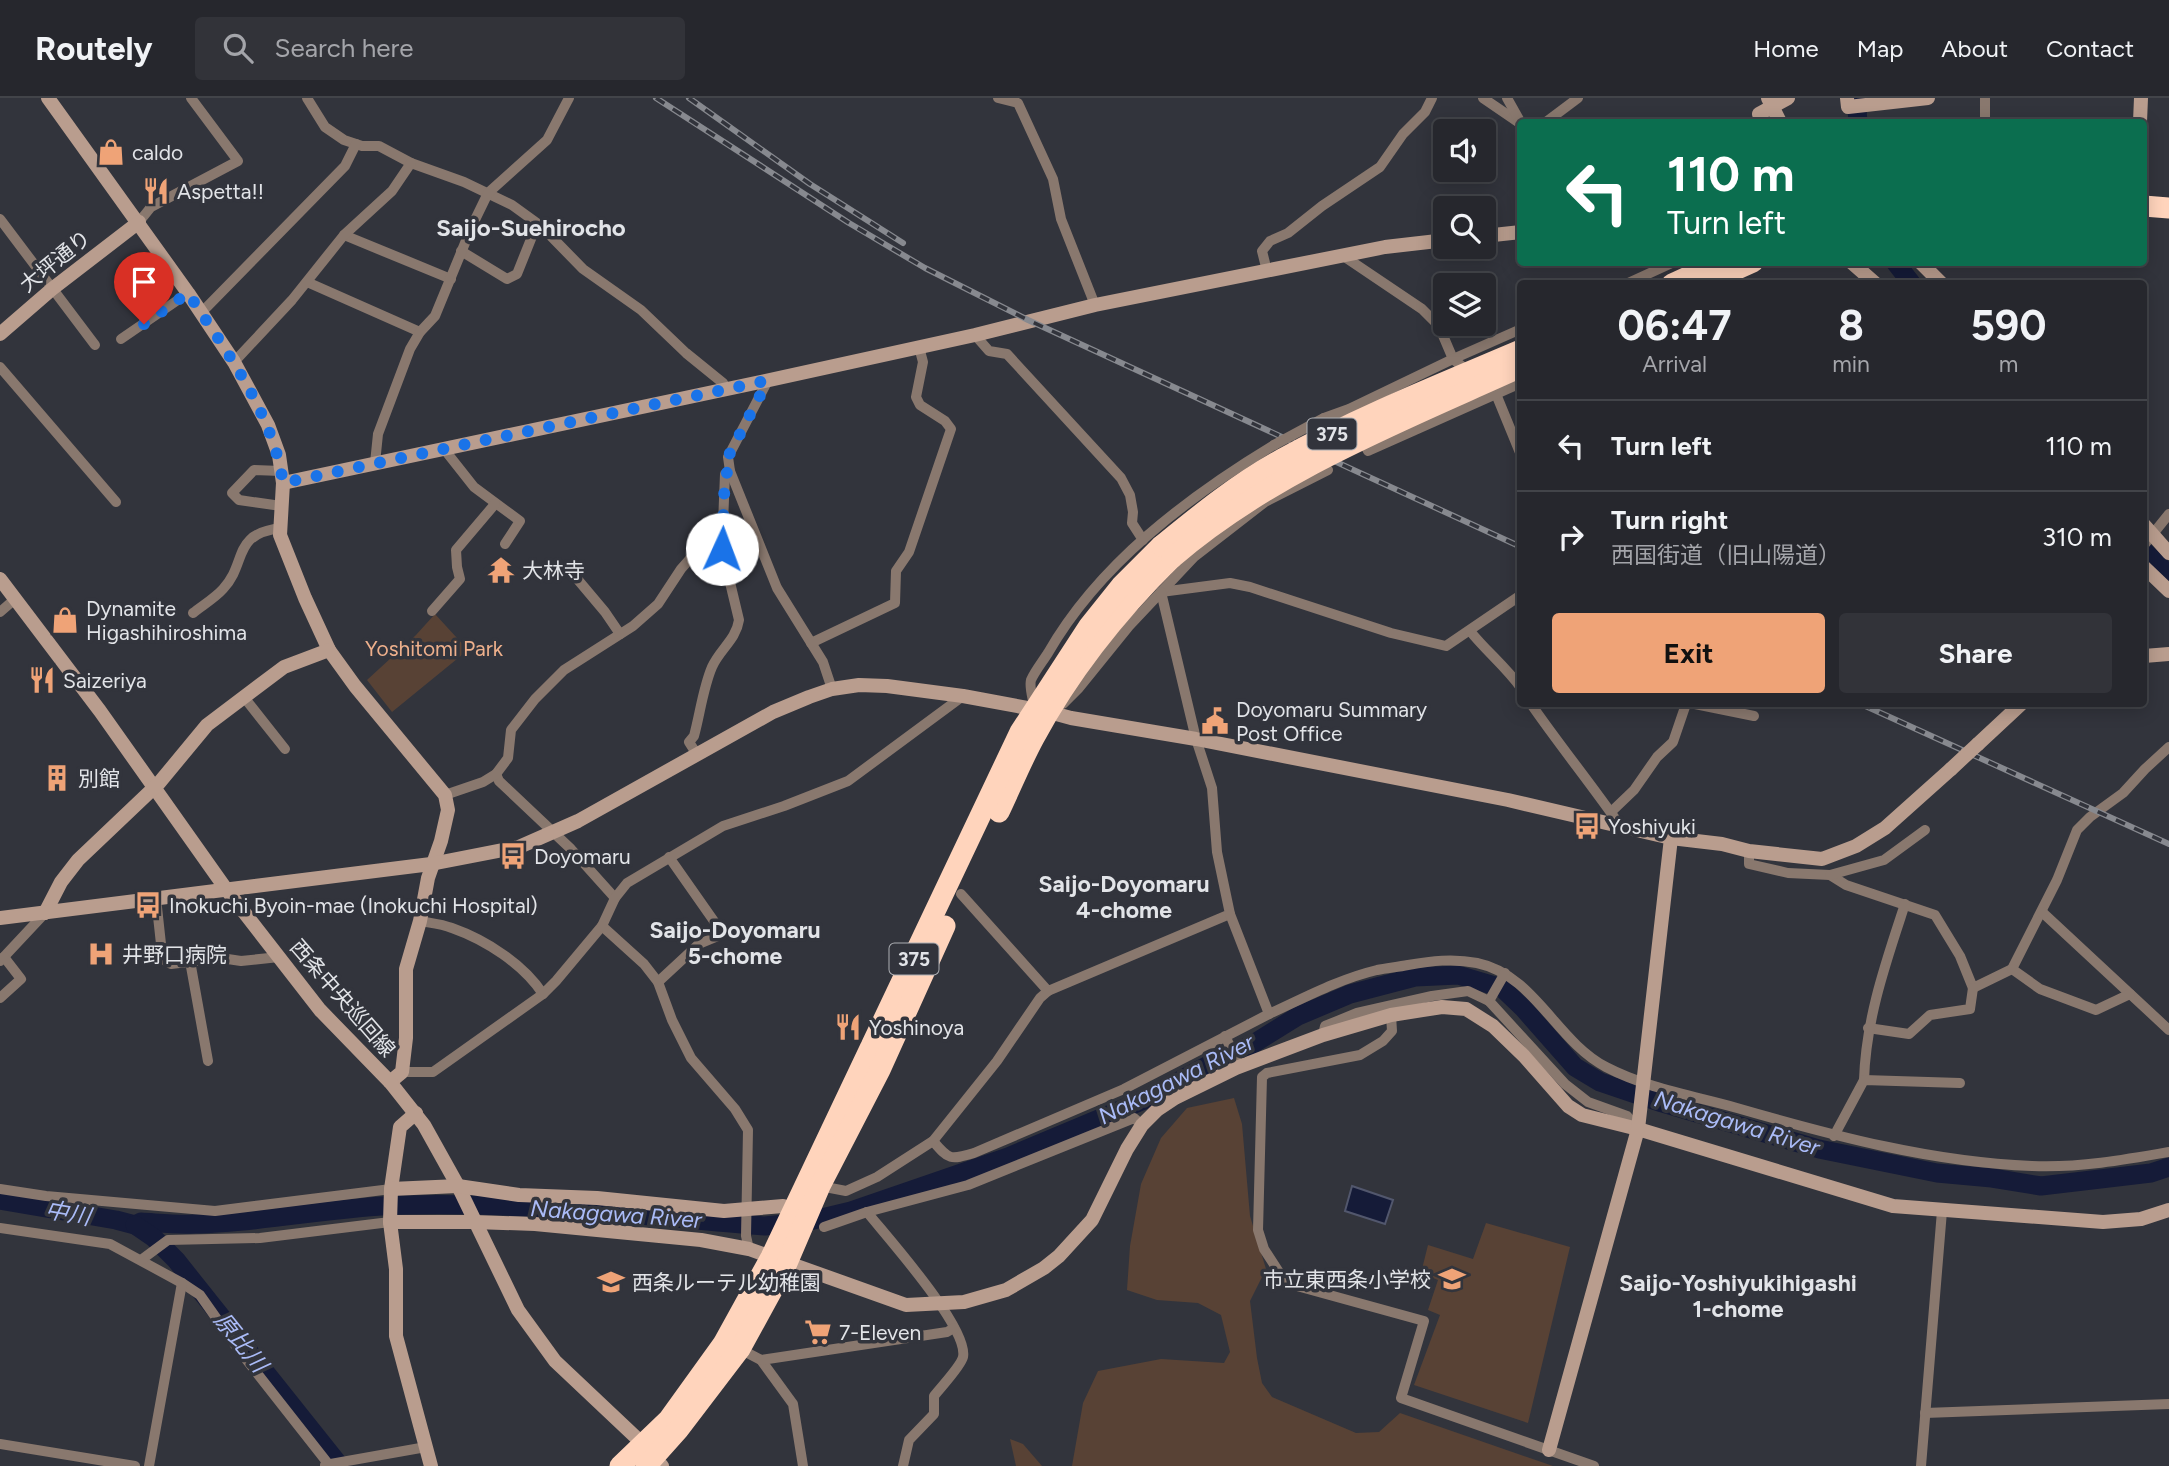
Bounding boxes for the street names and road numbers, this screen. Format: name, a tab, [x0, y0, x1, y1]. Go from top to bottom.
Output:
street label: 大坪通り	[14, 225, 96, 297]
road number: 375	[1308, 418, 1356, 450]
street label: 西条中央巡回線	[285, 934, 401, 1062]
road number: 375	[890, 944, 939, 974]

